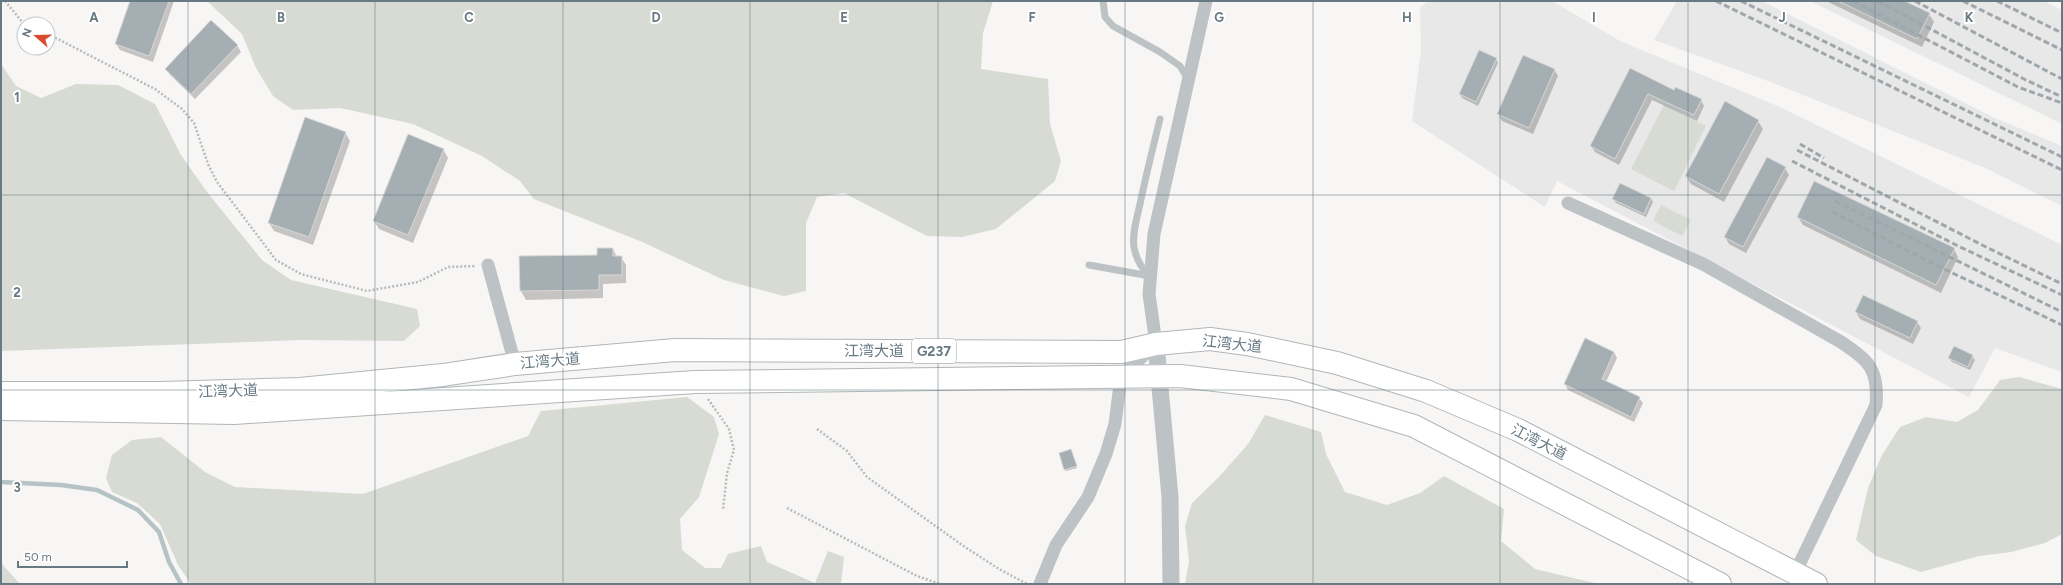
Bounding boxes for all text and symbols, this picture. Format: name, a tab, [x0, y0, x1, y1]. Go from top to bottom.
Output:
text: A	[89, 10, 99, 25]
text: B	[277, 10, 285, 25]
text: C	[464, 10, 474, 25]
text: D	[651, 10, 661, 25]
text: E	[840, 10, 848, 25]
text: F	[1028, 10, 1036, 25]
text: G	[1214, 10, 1224, 25]
text: H	[1402, 10, 1412, 25]
text: I	[1592, 10, 1596, 25]
text: J	[1778, 10, 1786, 25]
text: K	[1965, 10, 1974, 25]
north arrow	[16, 16, 56, 56]
text: N	[20, 27, 35, 39]
text: 1	[14, 90, 20, 105]
text: 2	[13, 285, 21, 300]
street label: 江湾大道	[1201, 332, 1263, 356]
road number: G237	[912, 339, 956, 363]
street label: 江湾大道	[844, 342, 904, 360]
street label: 江湾大道	[519, 349, 581, 373]
street label: 江湾大道	[198, 381, 258, 401]
street label: 江湾大道	[1508, 420, 1570, 464]
text: 3	[13, 480, 21, 495]
scale bar	[18, 543, 127, 569]
text: 50 m	[24, 550, 52, 564]

